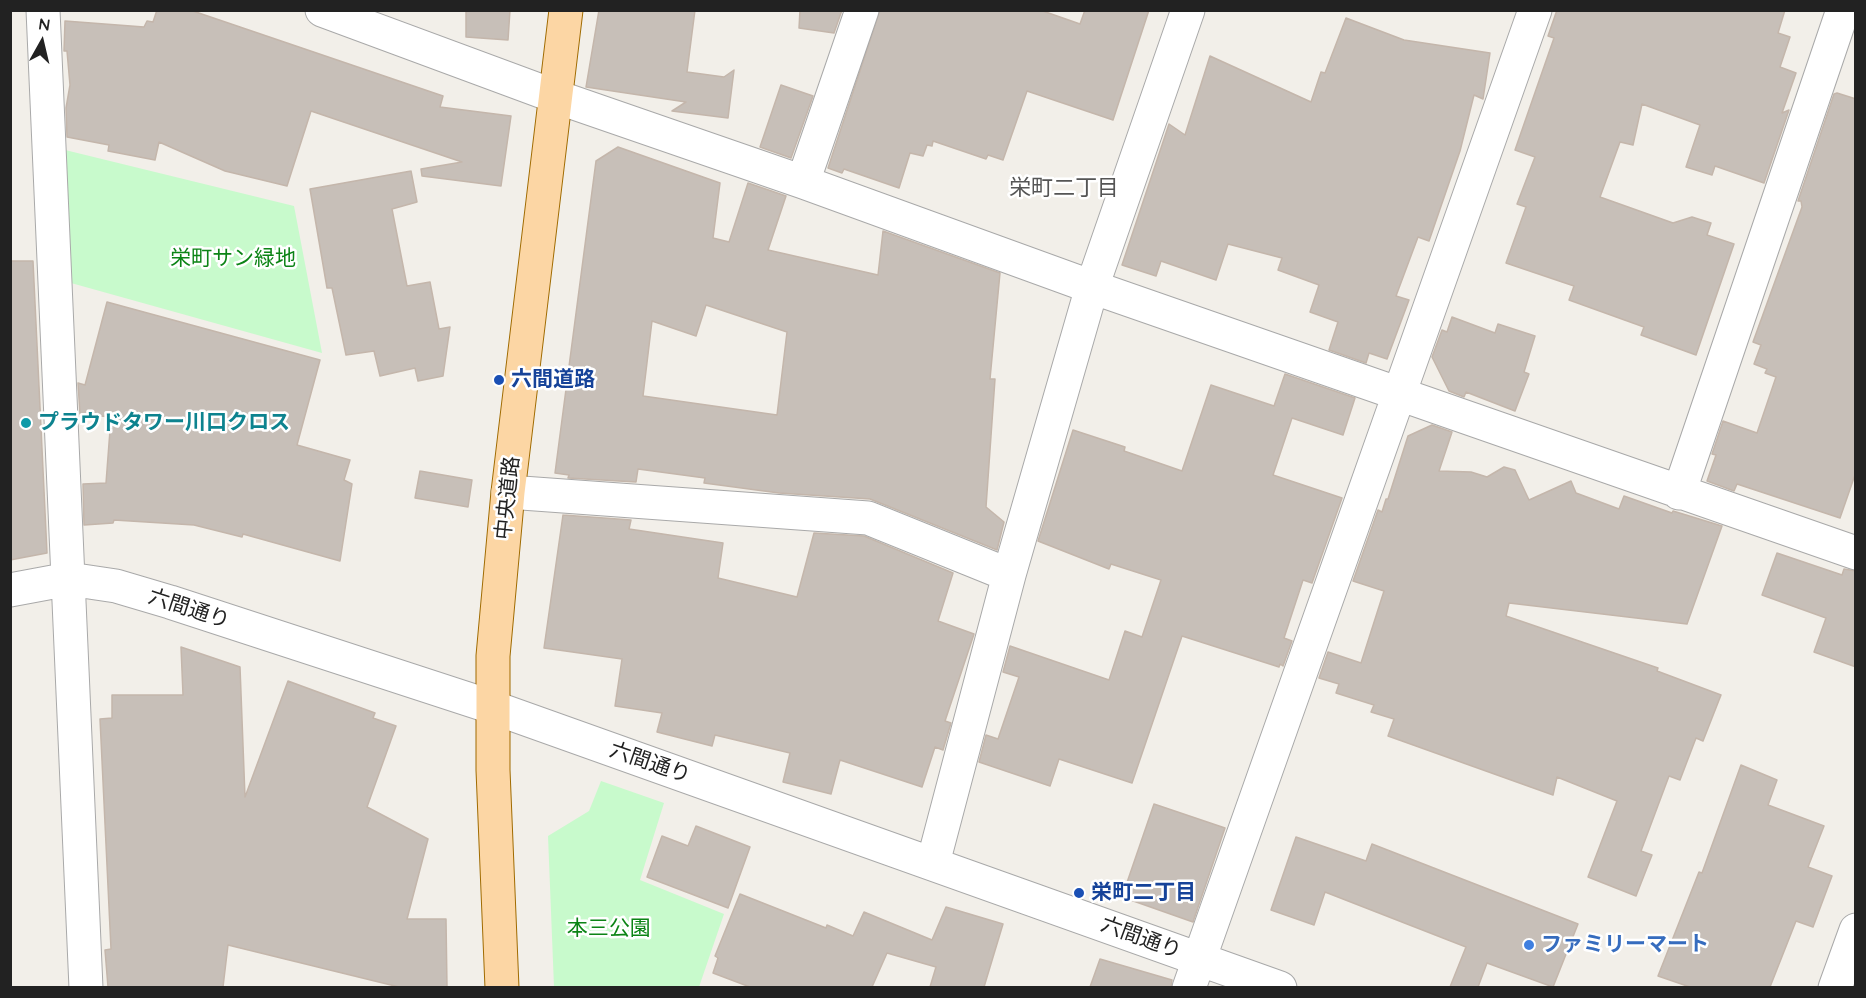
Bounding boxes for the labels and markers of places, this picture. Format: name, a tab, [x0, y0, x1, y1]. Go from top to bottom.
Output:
place label: 六間道路	[511, 367, 595, 393]
marker: 六間道路	[492, 373, 506, 387]
place label: プラウドタワー川口クロス	[38, 410, 290, 436]
marker: プラウドタワー川口クロス	[19, 416, 33, 430]
place label: 栄町二丁目	[1091, 880, 1196, 906]
marker: 栄町二丁目	[1072, 886, 1086, 900]
place label: ファミリーマート	[1541, 932, 1709, 958]
marker: ファミリーマート	[1522, 938, 1536, 952]

